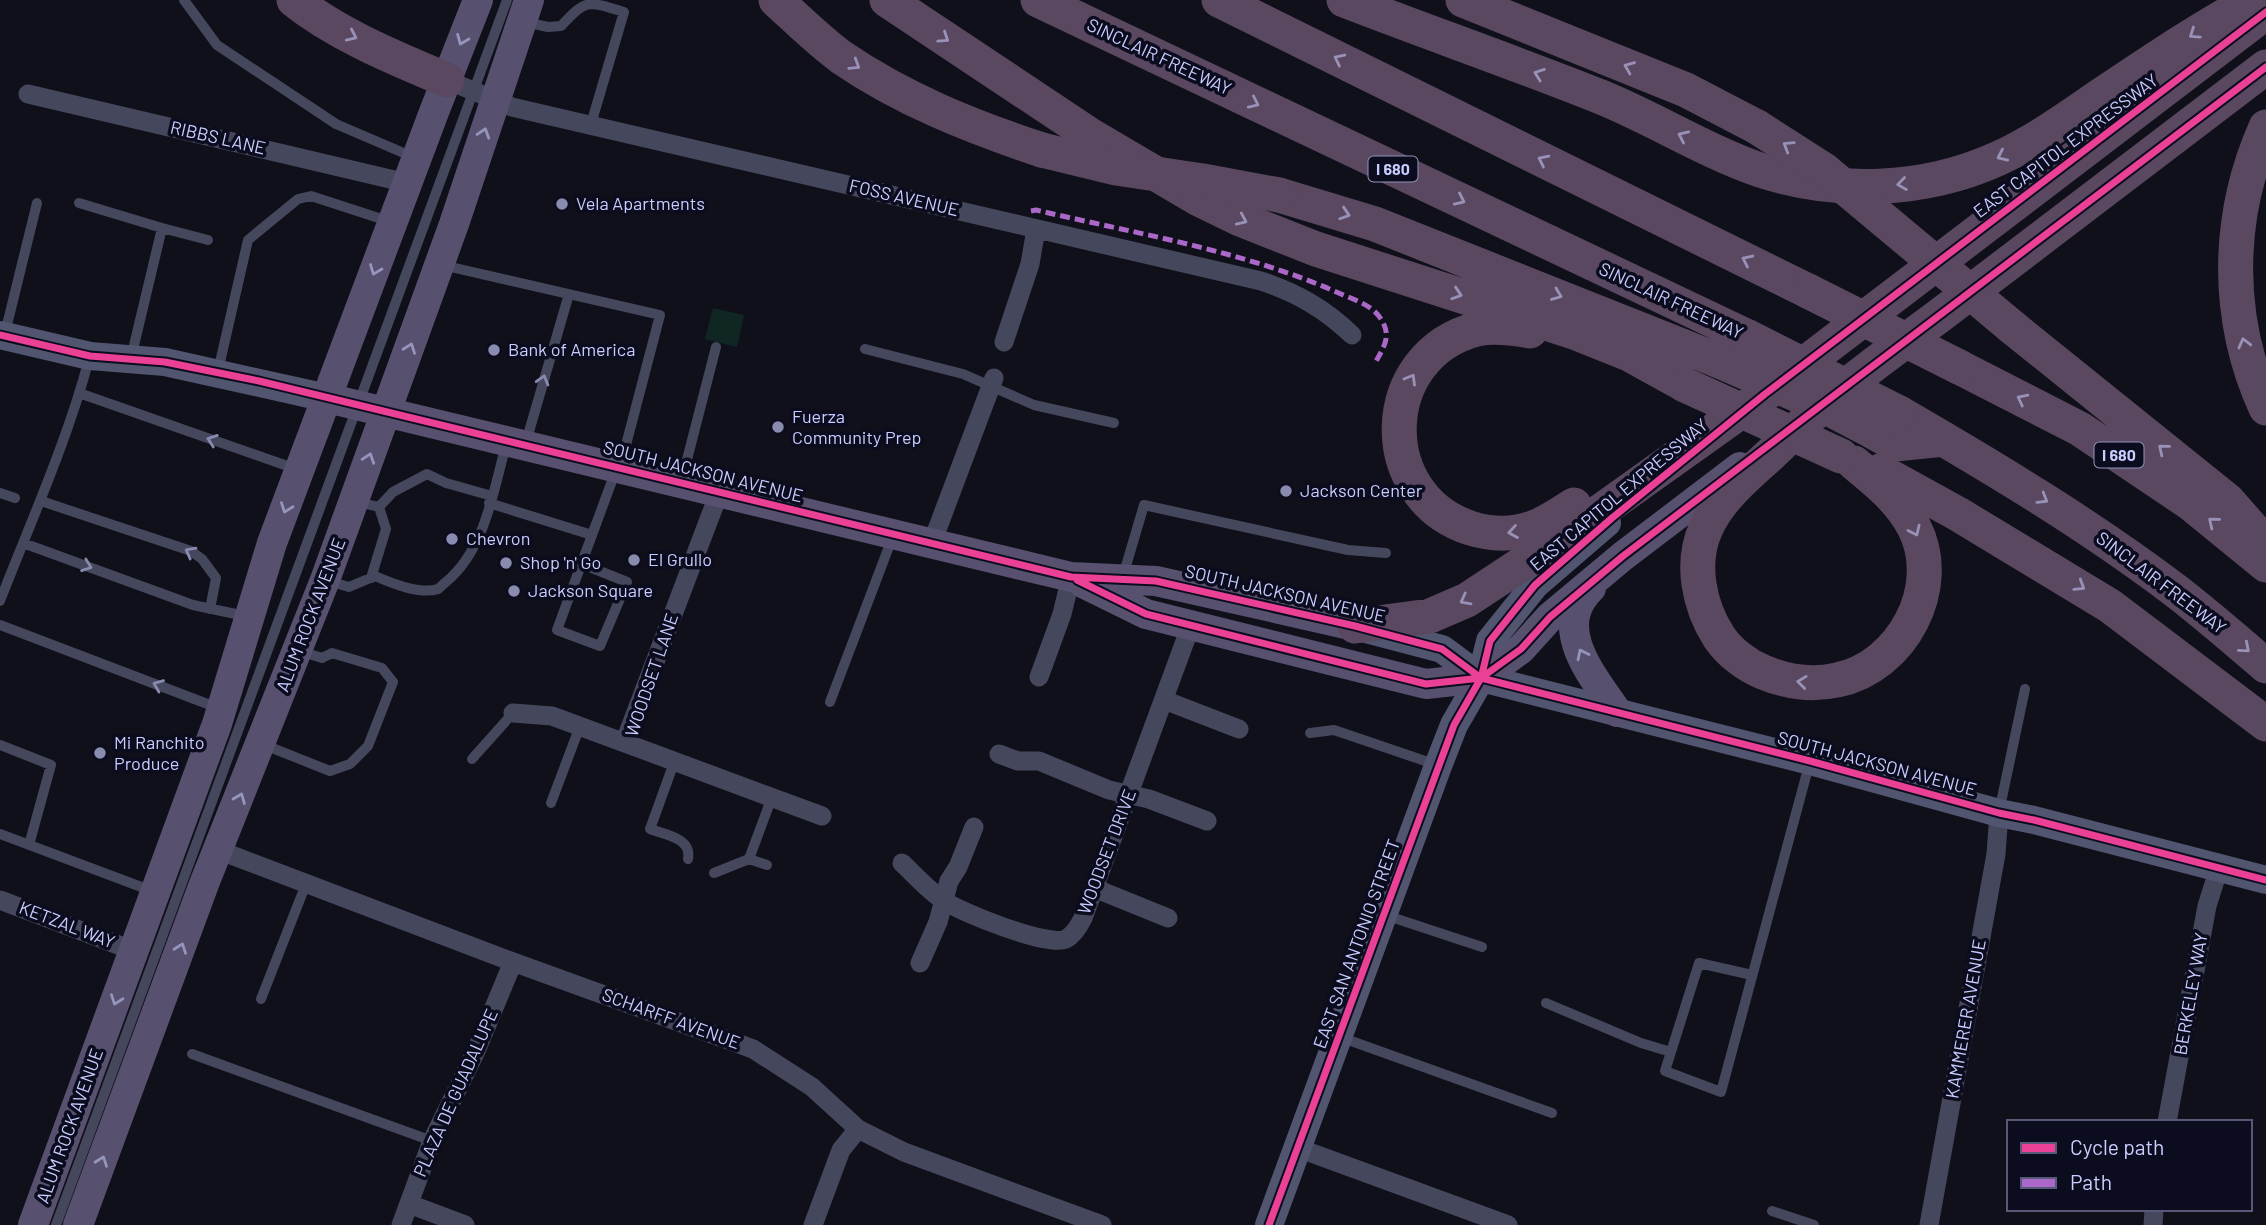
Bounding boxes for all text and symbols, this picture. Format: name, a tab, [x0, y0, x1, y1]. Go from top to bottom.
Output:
street label: SINCLAIR FREEWAY	[1084, 13, 1235, 99]
one-way arrow	[2189, 26, 2202, 38]
one-way arrow	[345, 28, 357, 42]
one-way arrow	[936, 30, 949, 42]
one-way arrow	[457, 33, 471, 45]
one-way arrow	[1334, 54, 1346, 68]
one-way arrow	[847, 57, 860, 70]
one-way arrow	[1624, 61, 1636, 75]
one-way arrow	[1534, 68, 1546, 82]
street label: EAST CAPITOL EXPRESSWAY	[1969, 69, 2162, 222]
one-way arrow	[1247, 95, 1259, 109]
street label: RIBBS LANE	[168, 115, 268, 159]
one-way arrow	[476, 128, 490, 140]
one-way arrow	[1678, 130, 1691, 144]
one-way arrow	[1782, 141, 1795, 154]
one-way arrow	[1997, 148, 2009, 162]
one-way arrow	[1538, 154, 1550, 168]
road number: I 680	[1368, 156, 1418, 182]
street label: FOSS AVENUE	[847, 174, 961, 220]
one-way arrow	[1896, 176, 1908, 191]
place label: Vela Apartments	[576, 192, 705, 214]
one-way arrow	[1453, 192, 1465, 206]
marker: Vela Apartments	[554, 196, 570, 212]
one-way arrow	[1338, 206, 1350, 220]
one-way arrow	[1235, 212, 1248, 226]
one-way arrow	[1742, 255, 1754, 269]
street label: SINCLAIR FREEWAY	[1596, 257, 1747, 343]
one-way arrow	[369, 264, 383, 276]
one-way arrow	[1451, 286, 1463, 301]
one-way arrow	[1550, 287, 1562, 301]
one-way arrow	[2238, 337, 2252, 349]
place label: Bank of America	[508, 338, 635, 360]
marker: Bank of America	[486, 342, 502, 358]
one-way arrow	[402, 343, 416, 355]
one-way arrow	[535, 374, 550, 386]
one-way arrow	[1403, 374, 1416, 387]
one-way arrow	[2017, 394, 2029, 408]
place label: Fuerza Community Prep	[792, 405, 922, 448]
street label: EAST CAPITOL EXPRESSWAY	[1525, 413, 1712, 575]
marker: Fuerza Community Prep	[770, 419, 786, 435]
one-way arrow	[206, 434, 219, 448]
street label: SOUTH JACKSON AVENUE	[601, 436, 805, 507]
road number: I 680	[2094, 442, 2144, 468]
one-way arrow	[2158, 444, 2170, 457]
one-way arrow	[361, 453, 375, 465]
place label: Jackson Center	[1300, 479, 1423, 501]
marker: Jackson Center	[1278, 483, 1294, 499]
one-way arrow	[2035, 491, 2048, 504]
one-way arrow	[280, 501, 294, 513]
one-way arrow	[2208, 518, 2221, 530]
one-way arrow	[1507, 524, 1519, 539]
one-way arrow	[1907, 524, 1921, 536]
street label: SINCLAIR FREEWAY	[2092, 526, 2231, 638]
place label: Chevron	[466, 527, 530, 549]
marker: Chevron	[444, 531, 460, 547]
street label: ALUM ROCK AVENUE	[271, 535, 350, 695]
one-way arrow	[185, 547, 197, 561]
place label: El Grullo	[648, 548, 712, 570]
place label: Shop 'n' Go	[520, 551, 601, 573]
marker: El Grullo	[626, 552, 642, 568]
marker: Shop 'n' Go	[498, 555, 514, 571]
one-way arrow	[81, 558, 93, 572]
street label: SOUTH JACKSON AVENUE	[1183, 559, 1388, 627]
one-way arrow	[2072, 578, 2085, 591]
place label: Jackson Square	[528, 579, 653, 601]
marker: Jackson Square	[506, 583, 522, 599]
one-way arrow	[1460, 592, 1473, 605]
street label: WOODSET LANE	[620, 610, 682, 739]
one-way arrow	[2237, 640, 2250, 652]
one-way arrow	[1576, 649, 1590, 661]
one-way arrow	[1796, 675, 1807, 690]
one-way arrow	[153, 680, 165, 694]
street label: SOUTH JACKSON AVENUE	[1775, 726, 1979, 800]
place label: Mi Ranchito Produce	[114, 731, 205, 774]
marker: Mi Ranchito Produce	[92, 745, 108, 761]
street label: WOODSET DRIVE	[1072, 786, 1140, 917]
one-way arrow	[231, 793, 245, 805]
street label: EAST SAN ANTONIO STREET	[1308, 836, 1404, 1051]
street label: KETZAL WAY	[16, 896, 118, 952]
street label: BERKELEY WAY	[2168, 931, 2212, 1057]
street label: KAMMERER AVENUE	[1940, 937, 1990, 1100]
one-way arrow	[173, 942, 187, 954]
street label: SCHARFF AVENUE	[599, 983, 743, 1053]
one-way arrow	[110, 994, 124, 1006]
street label: PLAZA DE GUADALUPE	[408, 1005, 502, 1180]
street label: ALUM ROCK AVENUE	[31, 1045, 107, 1206]
legend	[2007, 1120, 2252, 1211]
text: Cycle path	[2070, 1134, 2164, 1159]
one-way arrow	[94, 1155, 108, 1168]
text: Path	[2070, 1169, 2112, 1194]

